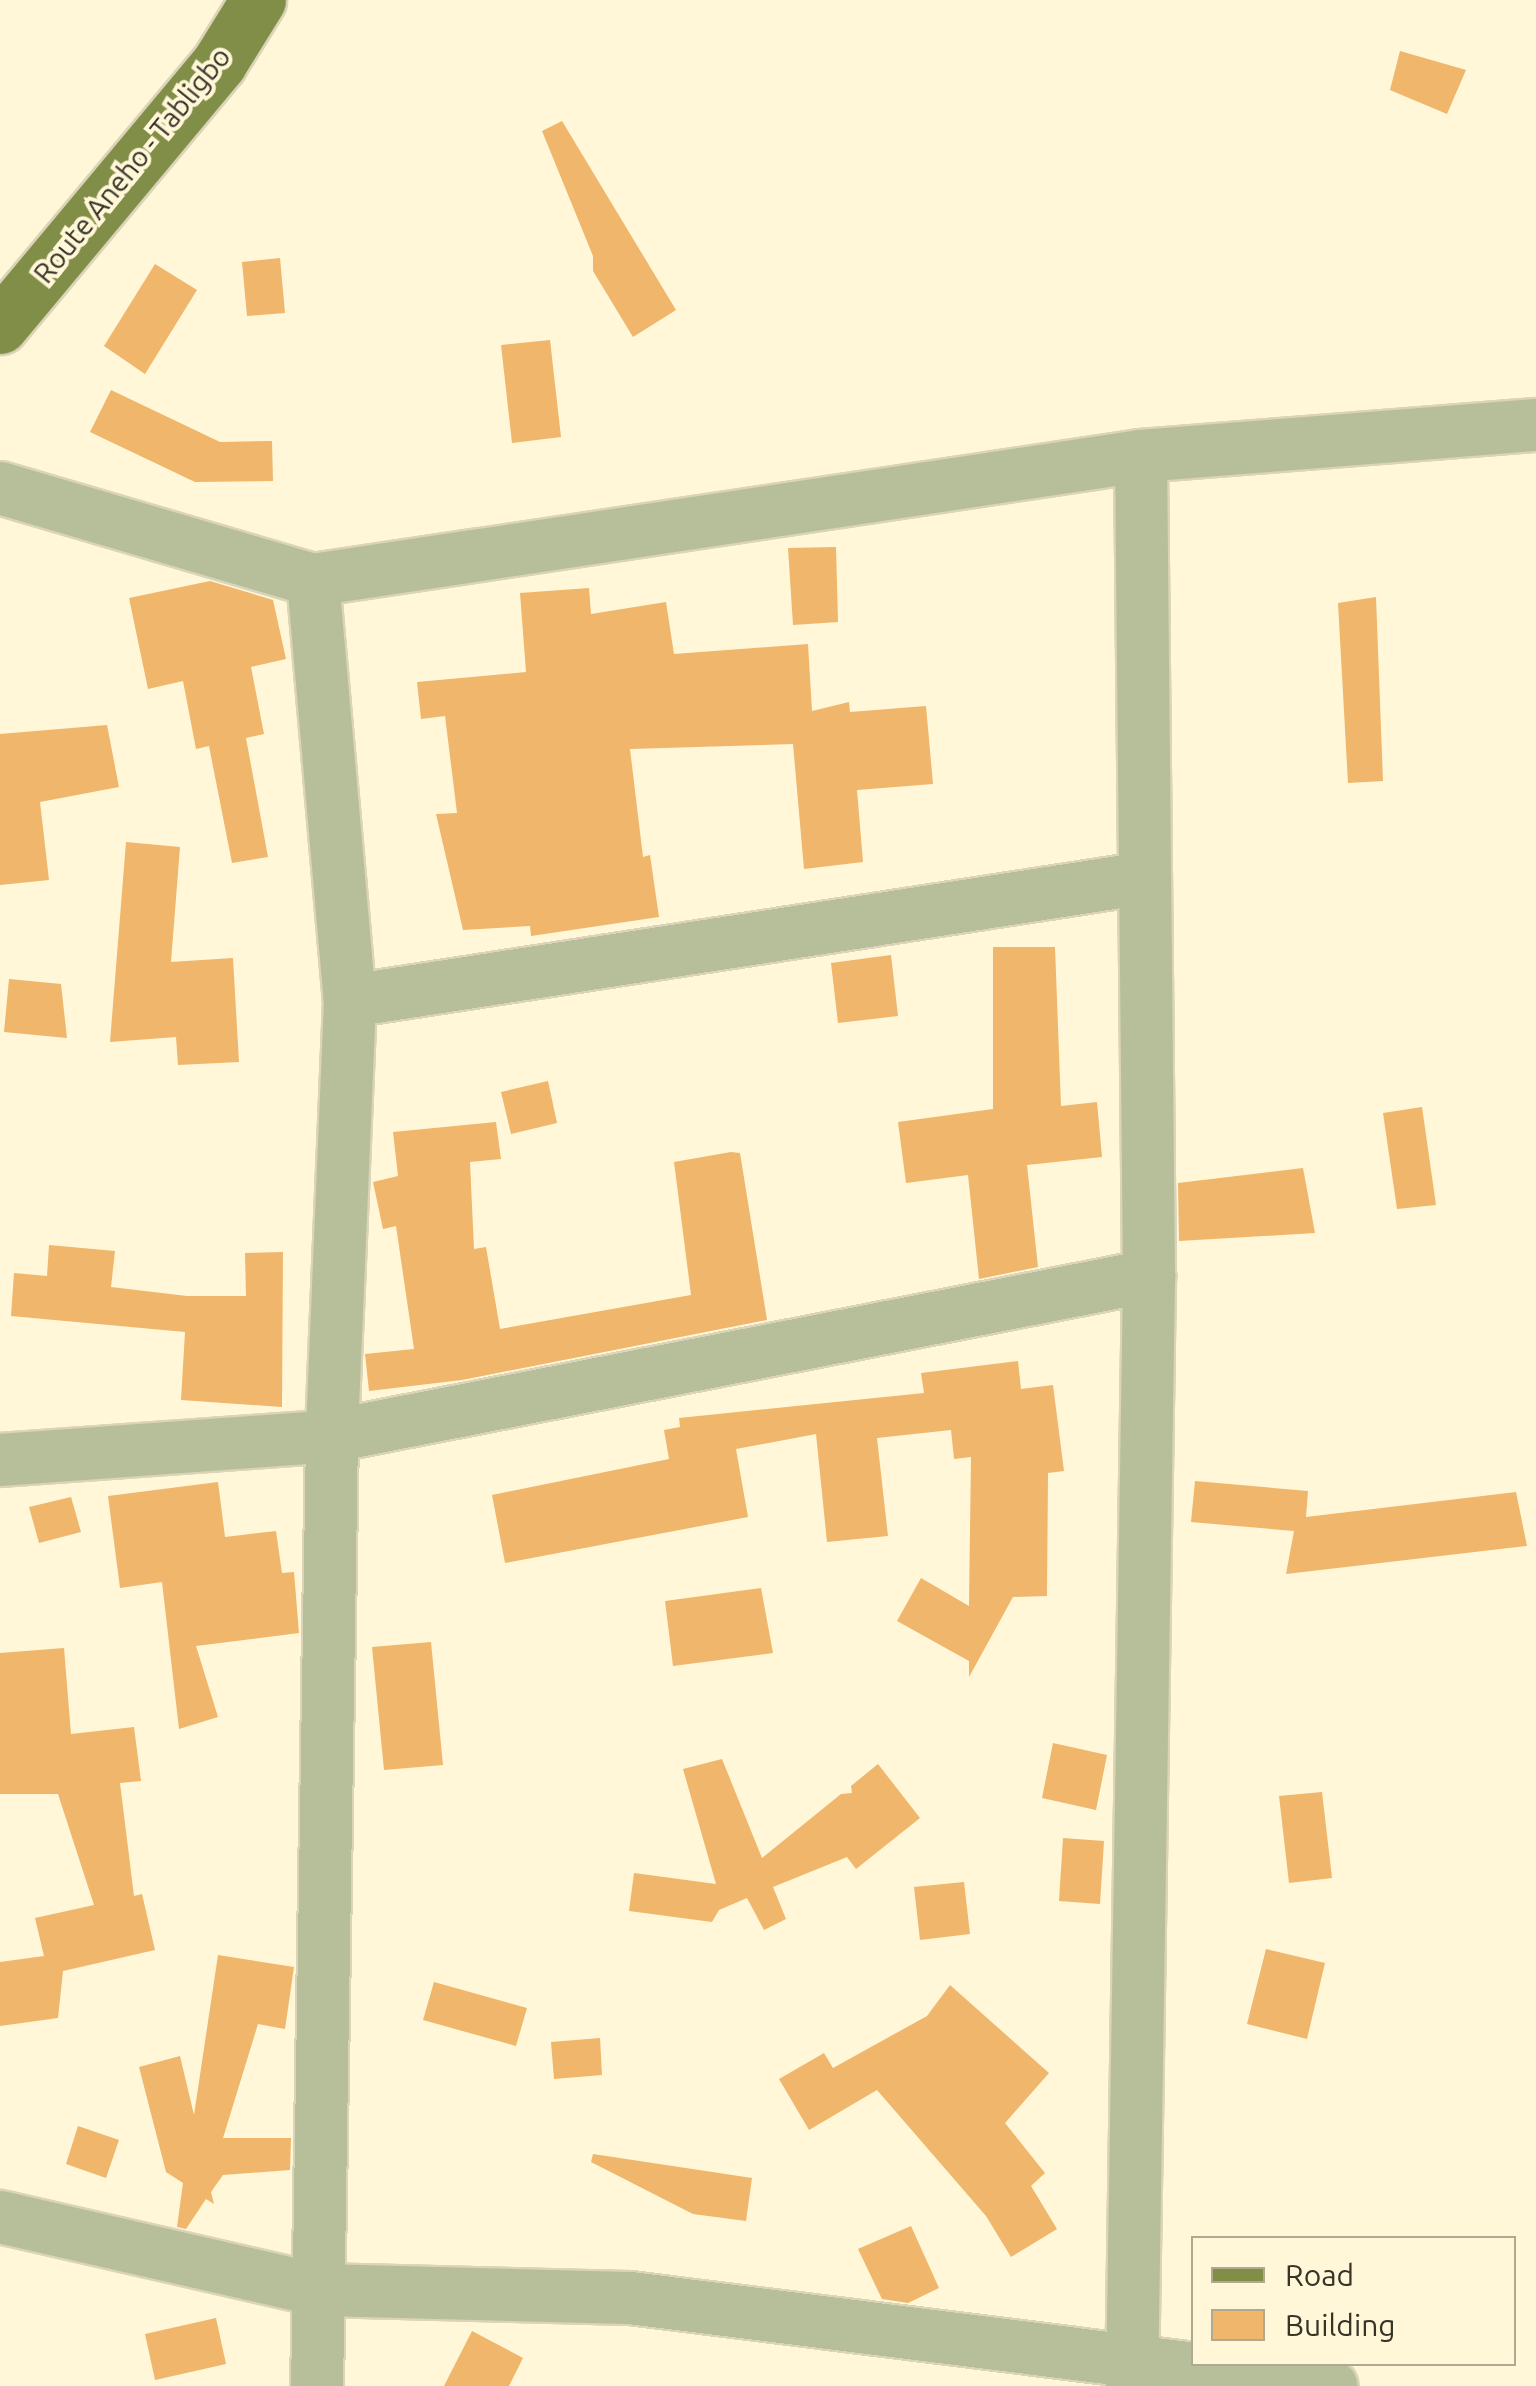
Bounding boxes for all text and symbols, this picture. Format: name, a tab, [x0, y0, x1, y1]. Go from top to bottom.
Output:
street label: Route Aneho - Tabligbo	[27, 40, 237, 290]
legend	[1191, 2236, 1516, 2366]
text: Road	[1285, 2258, 1354, 2292]
text: Building	[1285, 2308, 1396, 2342]

